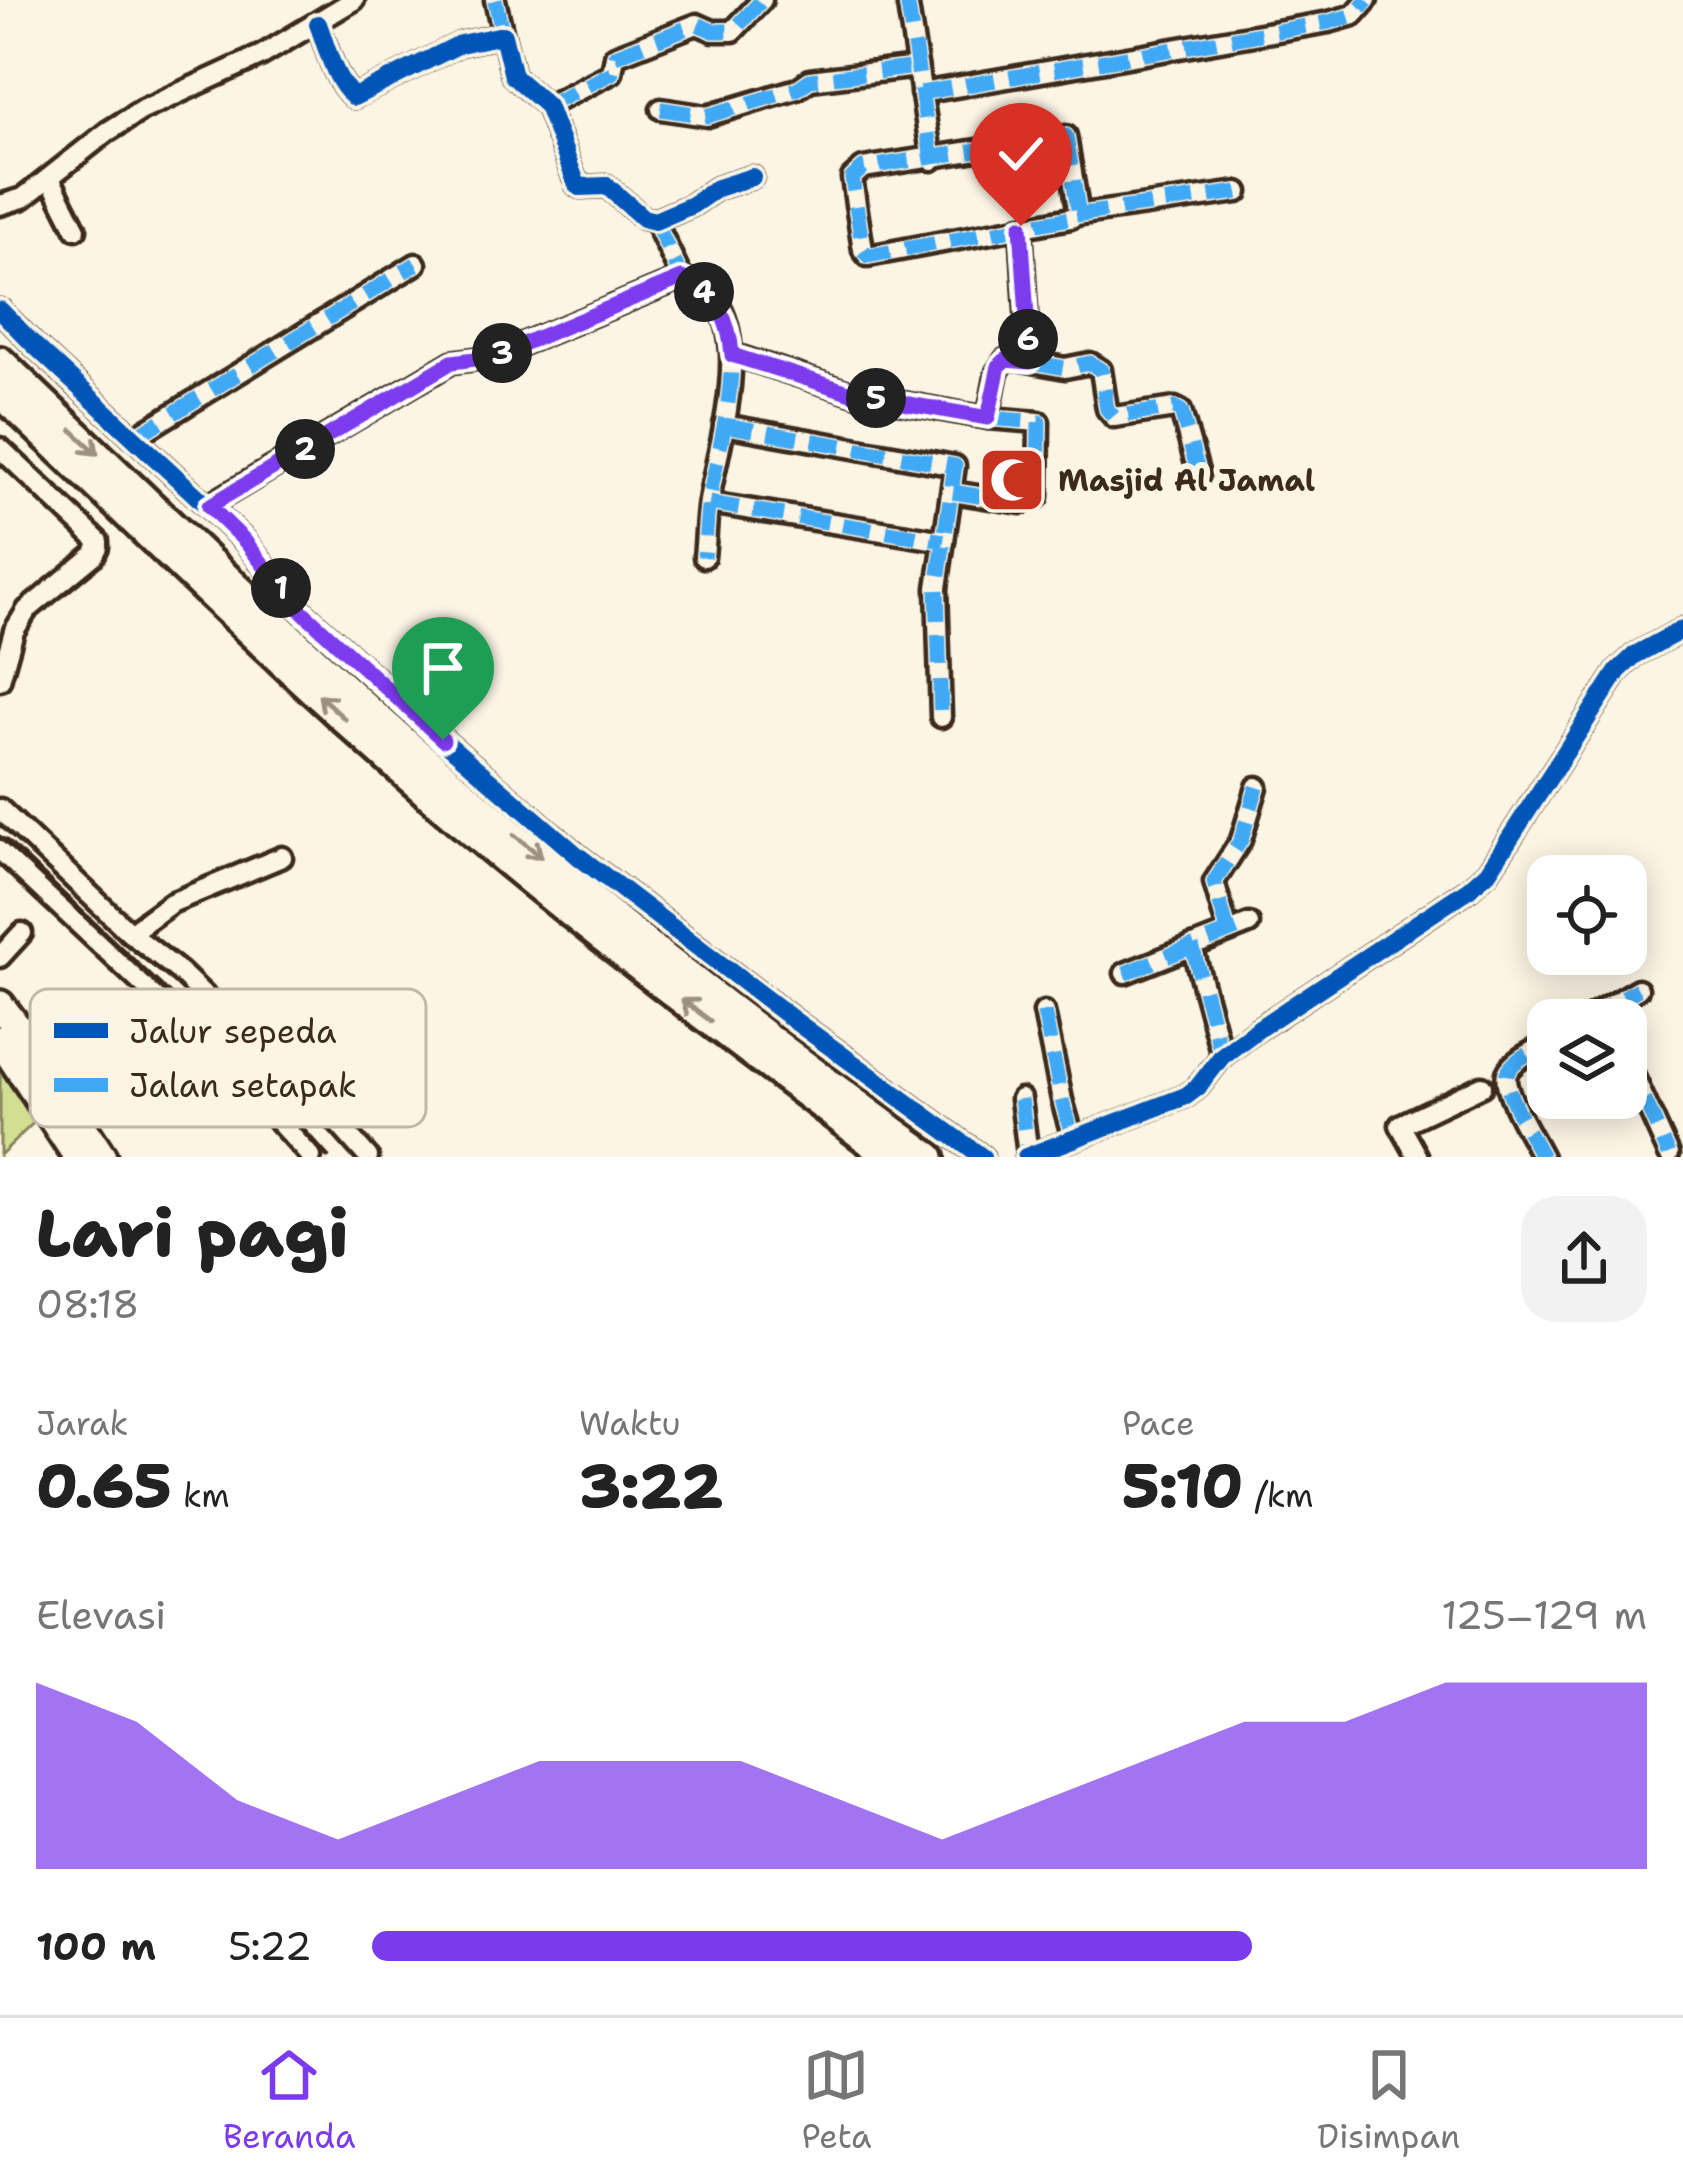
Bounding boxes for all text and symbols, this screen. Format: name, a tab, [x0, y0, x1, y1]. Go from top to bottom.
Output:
pin	[970, 103, 1072, 226]
icon: check	[988, 121, 1054, 187]
pin: 4	[674, 262, 734, 322]
text: 4	[692, 269, 716, 314]
pin: 6	[998, 309, 1058, 369]
text: 6	[1016, 316, 1040, 361]
pin: 3	[472, 323, 532, 383]
text: 3	[490, 330, 514, 375]
pin: 5	[846, 368, 906, 428]
text: 5	[866, 375, 886, 420]
pin: 2	[275, 419, 335, 479]
text: 2	[293, 426, 317, 471]
one-way arrow	[70, 427, 99, 455]
mosque icon: Masjid Al Jamal	[977, 445, 1047, 515]
place label: Masjid Al Jamal	[1058, 460, 1315, 501]
pin: 1	[251, 558, 311, 618]
text: 1	[273, 565, 289, 610]
pin	[392, 617, 494, 740]
icon: arrive	[410, 635, 476, 701]
one-way arrow	[318, 694, 348, 721]
one-way arrow	[511, 833, 543, 859]
map controls	[1527, 855, 1647, 1119]
button: locate	[1527, 855, 1647, 975]
legend	[30, 989, 426, 1127]
one-way arrow	[680, 998, 713, 1024]
button: layers	[1527, 999, 1647, 1119]
text: Jalur sepeda	[129, 1009, 337, 1054]
text: Jalan setapak	[129, 1063, 357, 1108]
text: Lari pagi	[36, 1189, 349, 1277]
button: share	[1521, 1196, 1647, 1322]
text: 08:18	[36, 1278, 139, 1330]
text: Jarak	[36, 1401, 128, 1446]
text: Waktu	[579, 1401, 681, 1446]
text: Pace	[1122, 1401, 1195, 1446]
text: 0.65	[36, 1446, 172, 1526]
text: 3:22	[579, 1446, 723, 1526]
text: 5:10	[1122, 1446, 1243, 1526]
text: km	[172, 1473, 230, 1518]
text: /km	[1243, 1473, 1313, 1518]
text: Elevasi	[36, 1589, 166, 1641]
text: 125–129 m	[1441, 1589, 1647, 1641]
text: 100 m	[36, 1920, 156, 1972]
text: 5:22	[228, 1920, 312, 1972]
tab: Beranda	[223, 2042, 356, 2159]
tab: Peta	[801, 2042, 872, 2159]
tab: Disimpan	[1317, 2042, 1460, 2159]

